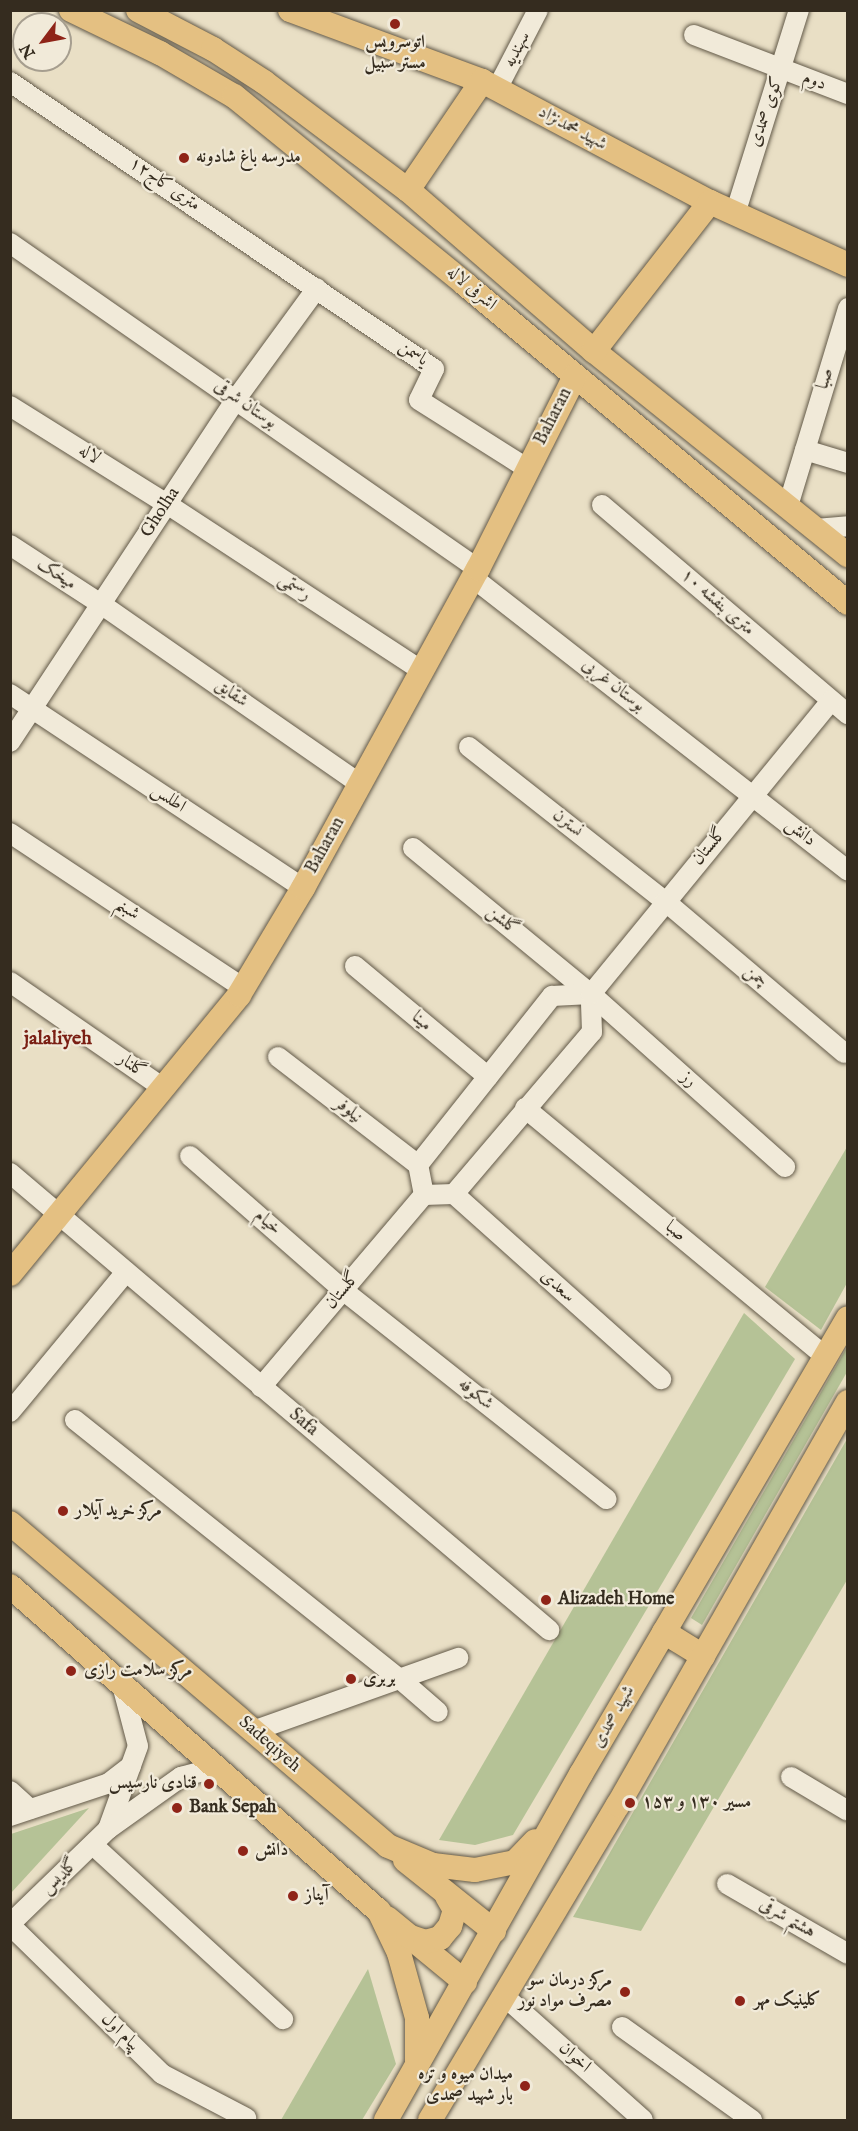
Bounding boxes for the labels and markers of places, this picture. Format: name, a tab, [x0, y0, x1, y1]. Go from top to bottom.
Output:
marker: اتوسرویس مستر سبیل	[388, 17, 402, 31]
place label: اتوسرویس مستر سبیل	[364, 33, 426, 76]
place label: مدرسه باغ شادونه	[196, 147, 301, 169]
marker: مدرسه باغ شادونه	[177, 151, 191, 165]
place label: مرکز خرید آیلار	[75, 1500, 162, 1522]
marker: مرکز خرید آیلار	[56, 1504, 70, 1518]
place label: Alizadeh Home	[558, 1589, 674, 1611]
marker: Alizadeh Home	[539, 1593, 553, 1607]
place label: مرکز سلامت رازی	[84, 1660, 192, 1682]
marker: مرکز سلامت رازی	[62, 1662, 80, 1680]
place label: بربری	[363, 1668, 396, 1690]
marker: بربری	[344, 1672, 358, 1686]
place label: قنادی نارسیس	[109, 1773, 197, 1795]
marker: قنادی نارسیس	[202, 1777, 216, 1791]
place label: مسیر ۱۳۰ و ۱۵۳	[642, 1792, 751, 1814]
marker: مسیر ۱۳۰ و ۱۵۳	[623, 1796, 637, 1810]
place label: Bank Sepah	[189, 1797, 276, 1819]
marker: Bank Sepah	[170, 1801, 184, 1815]
place label: دانش	[255, 1840, 288, 1862]
marker: دانش	[236, 1844, 250, 1858]
place label: آیناز	[305, 1885, 329, 1907]
marker: آیناز	[286, 1889, 300, 1903]
place label: مرکز درمان سو مصرف مواد نور	[518, 1971, 612, 2014]
marker: مرکز درمان سو مصرف مواد نور	[616, 1983, 634, 2001]
place label: کلینیک مهر	[754, 1990, 821, 2012]
marker: کلینیک مهر	[731, 1992, 749, 2010]
place label: میدان میوه و تره بار شهید صمدی	[418, 2065, 513, 2108]
marker: میدان میوه و تره بار شهید صمدی	[518, 2079, 532, 2093]

